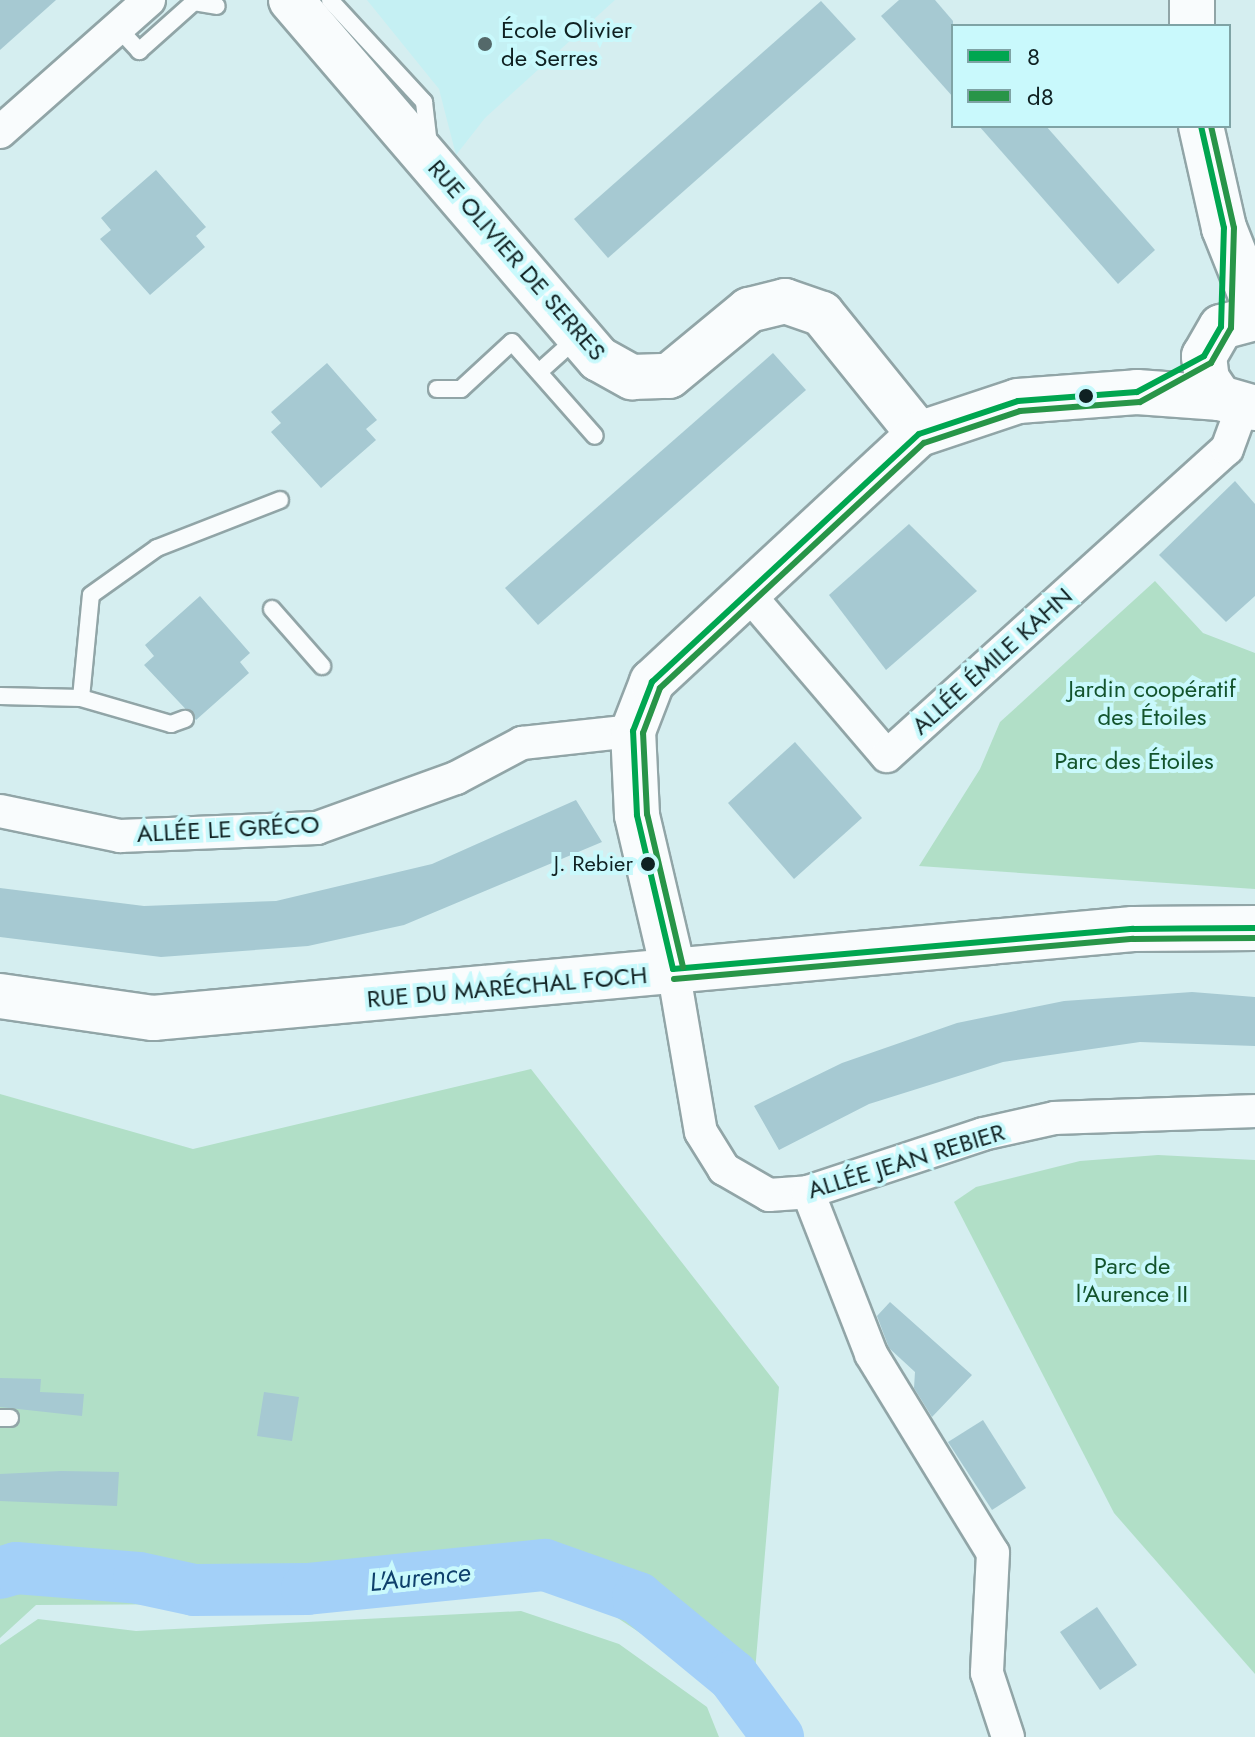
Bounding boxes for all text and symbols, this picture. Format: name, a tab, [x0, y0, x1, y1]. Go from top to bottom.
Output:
place label: École Olivier de Serres	[501, 16, 632, 72]
legend	[951, 24, 1231, 128]
marker: École Olivier de Serres	[476, 35, 494, 53]
text: 8	[1027, 39, 1040, 74]
text: d8	[1027, 79, 1054, 114]
street label: RUE OLIVIER DE SERRES	[422, 154, 612, 366]
unlabelled marker	[1078, 388, 1094, 404]
street label: ALLÉE ÉMILE KAHN	[906, 581, 1078, 741]
park label: Jardin coopératif des Étoiles	[1068, 675, 1236, 731]
park label: Parc des Étoiles	[1054, 747, 1214, 775]
street label: ALLÉE LE GRÉCO	[136, 810, 320, 848]
place label: J. Rebier	[554, 851, 633, 877]
marker: J. Rebier	[640, 856, 656, 872]
street label: RUE DU MARÉCHAL FOCH	[366, 960, 648, 1014]
street label: ALLÉE JEAN REBIER	[804, 1117, 1008, 1205]
park label: Parc de l'Aurence II	[1076, 1252, 1188, 1308]
water label: L'Aurence	[368, 1557, 472, 1599]

